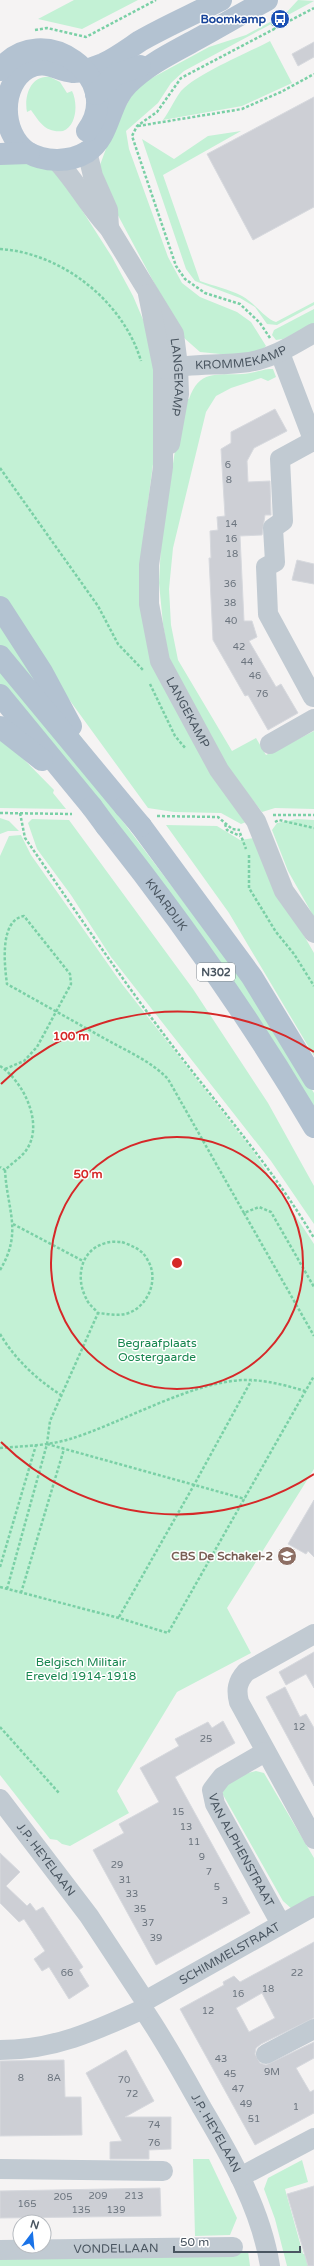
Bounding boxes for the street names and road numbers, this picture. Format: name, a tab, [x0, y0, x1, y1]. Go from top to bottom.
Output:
street label: LANGEKAMP	[168, 337, 186, 417]
street label: KROMMEKAMP	[195, 343, 289, 372]
street label: LANGEKAMP	[163, 675, 213, 750]
street label: KNARDIJK	[142, 876, 190, 933]
road number: N302	[197, 963, 235, 981]
street label: VAN ALPHENSTRAAT	[206, 1792, 277, 1910]
street label: J.P. HEYELAAN	[14, 1820, 78, 1899]
street label: SCHIMMELSTRAAT	[177, 1919, 283, 1987]
street label: J.P. HEYELAAN	[188, 2091, 244, 2175]
street label: VONDELLAAN	[73, 2241, 159, 2256]

